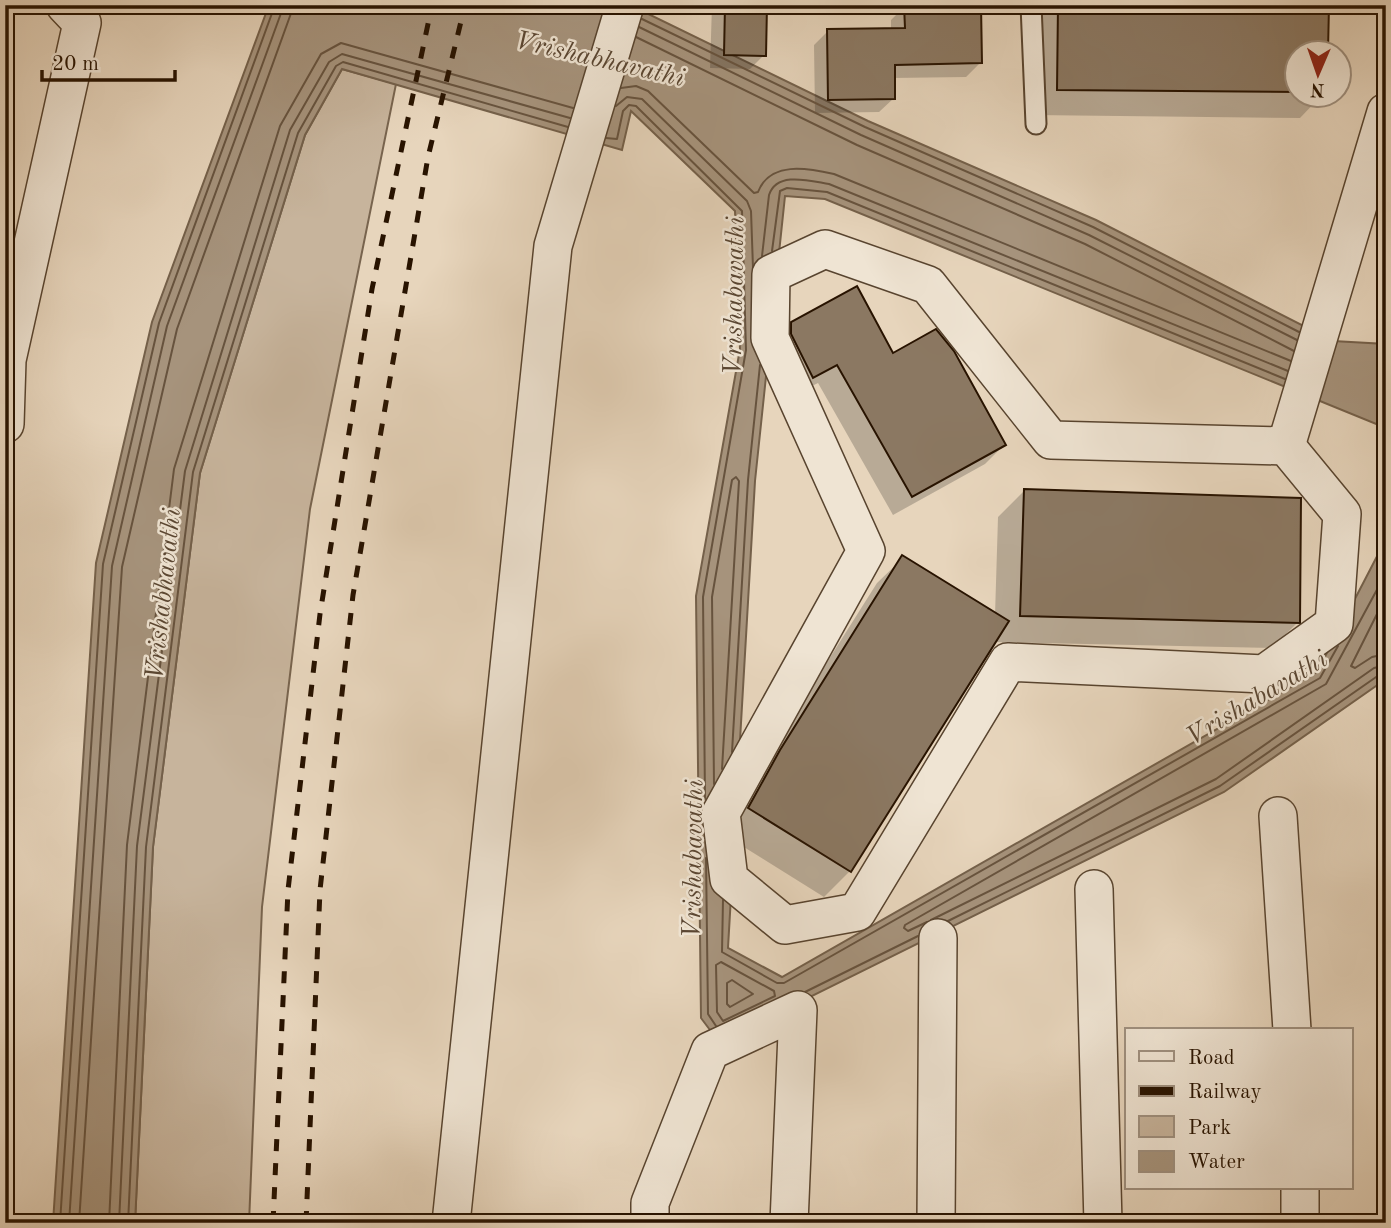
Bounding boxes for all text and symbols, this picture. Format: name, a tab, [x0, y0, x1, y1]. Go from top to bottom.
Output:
water label: Vrishabhavathi	[512, 28, 687, 92]
scale bar	[42, 38, 175, 82]
north arrow	[1282, 38, 1352, 108]
text: 20 m	[52, 54, 99, 75]
text: N	[1309, 79, 1325, 98]
water label: Vrishabavathi	[721, 216, 749, 376]
water label: Vrishabhavathi	[142, 506, 186, 682]
water label: Vrishabavathi	[1182, 646, 1333, 751]
water label: Vrishabavathi	[680, 779, 708, 939]
legend	[1125, 1028, 1352, 1190]
text: Road	[1188, 1048, 1235, 1069]
text: Railway	[1188, 1082, 1262, 1103]
text: Park	[1188, 1118, 1231, 1139]
text: Water	[1188, 1152, 1245, 1173]

